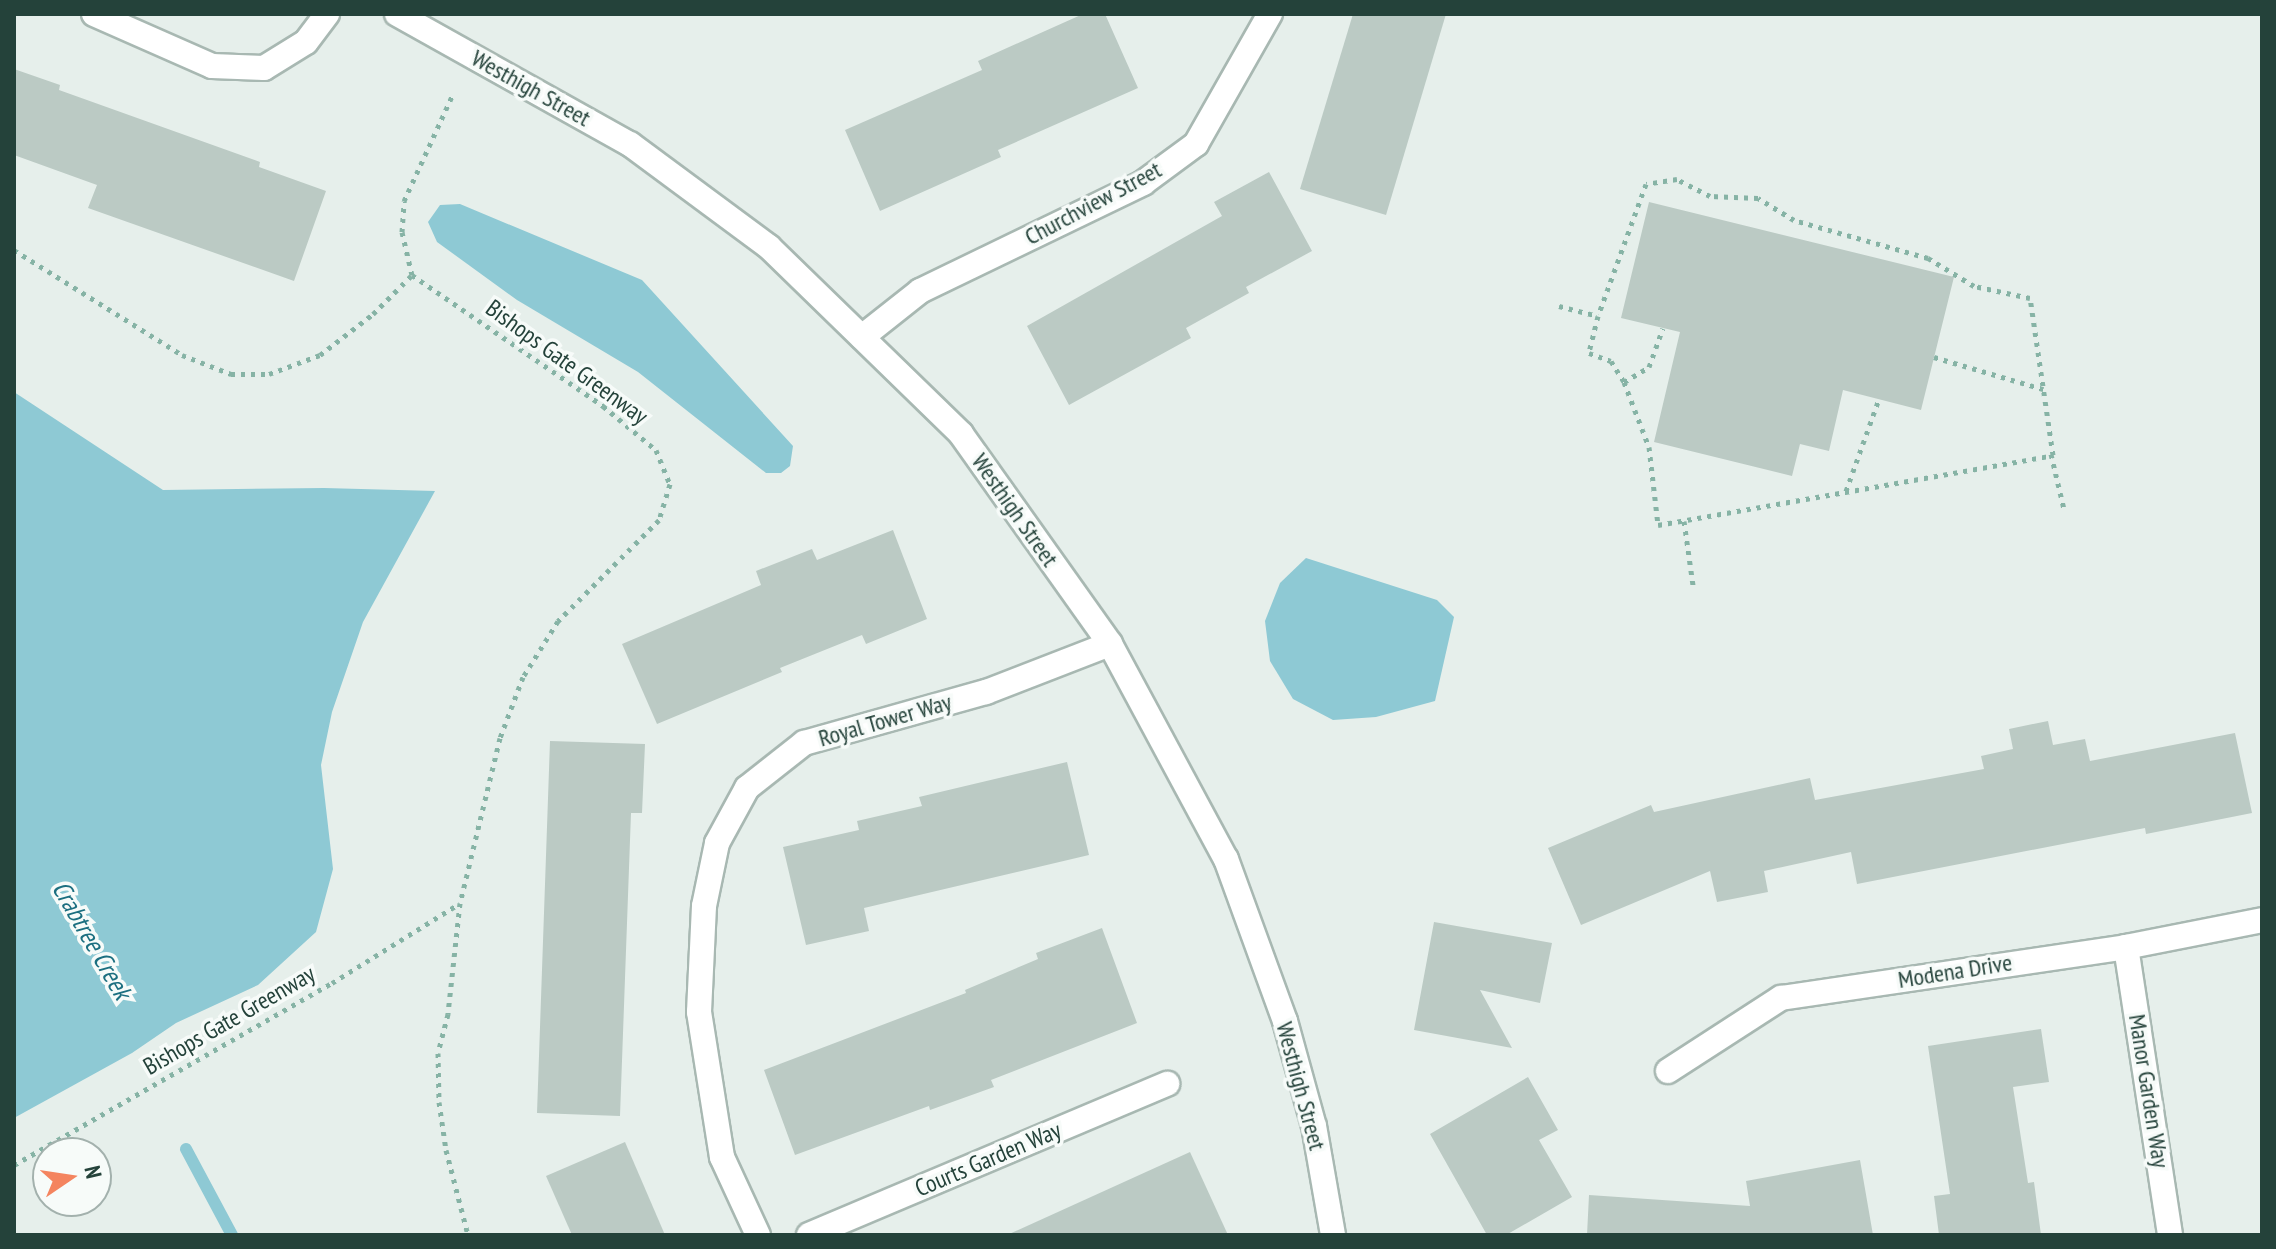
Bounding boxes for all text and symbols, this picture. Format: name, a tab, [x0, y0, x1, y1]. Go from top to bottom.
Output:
street label: Westhigh Street	[467, 44, 595, 132]
street label: Churchview Street	[1020, 155, 1166, 251]
street label: Bishops Gate Greenway	[480, 294, 654, 430]
street label: Westhigh Street	[966, 448, 1064, 572]
street label: Royal Tower Way	[815, 687, 955, 753]
water label: Crabtree Creek	[46, 875, 138, 1005]
street label: Modena Drive	[1896, 948, 2014, 994]
street label: Bishops Gate Greenway	[138, 959, 320, 1081]
street label: Manor Garden Way	[2123, 1012, 2175, 1170]
street label: Westhigh Street	[1270, 1019, 1332, 1153]
street label: Courts Garden Way	[911, 1115, 1065, 1203]
north arrow	[32, 1137, 112, 1217]
text: N	[78, 1163, 108, 1181]

